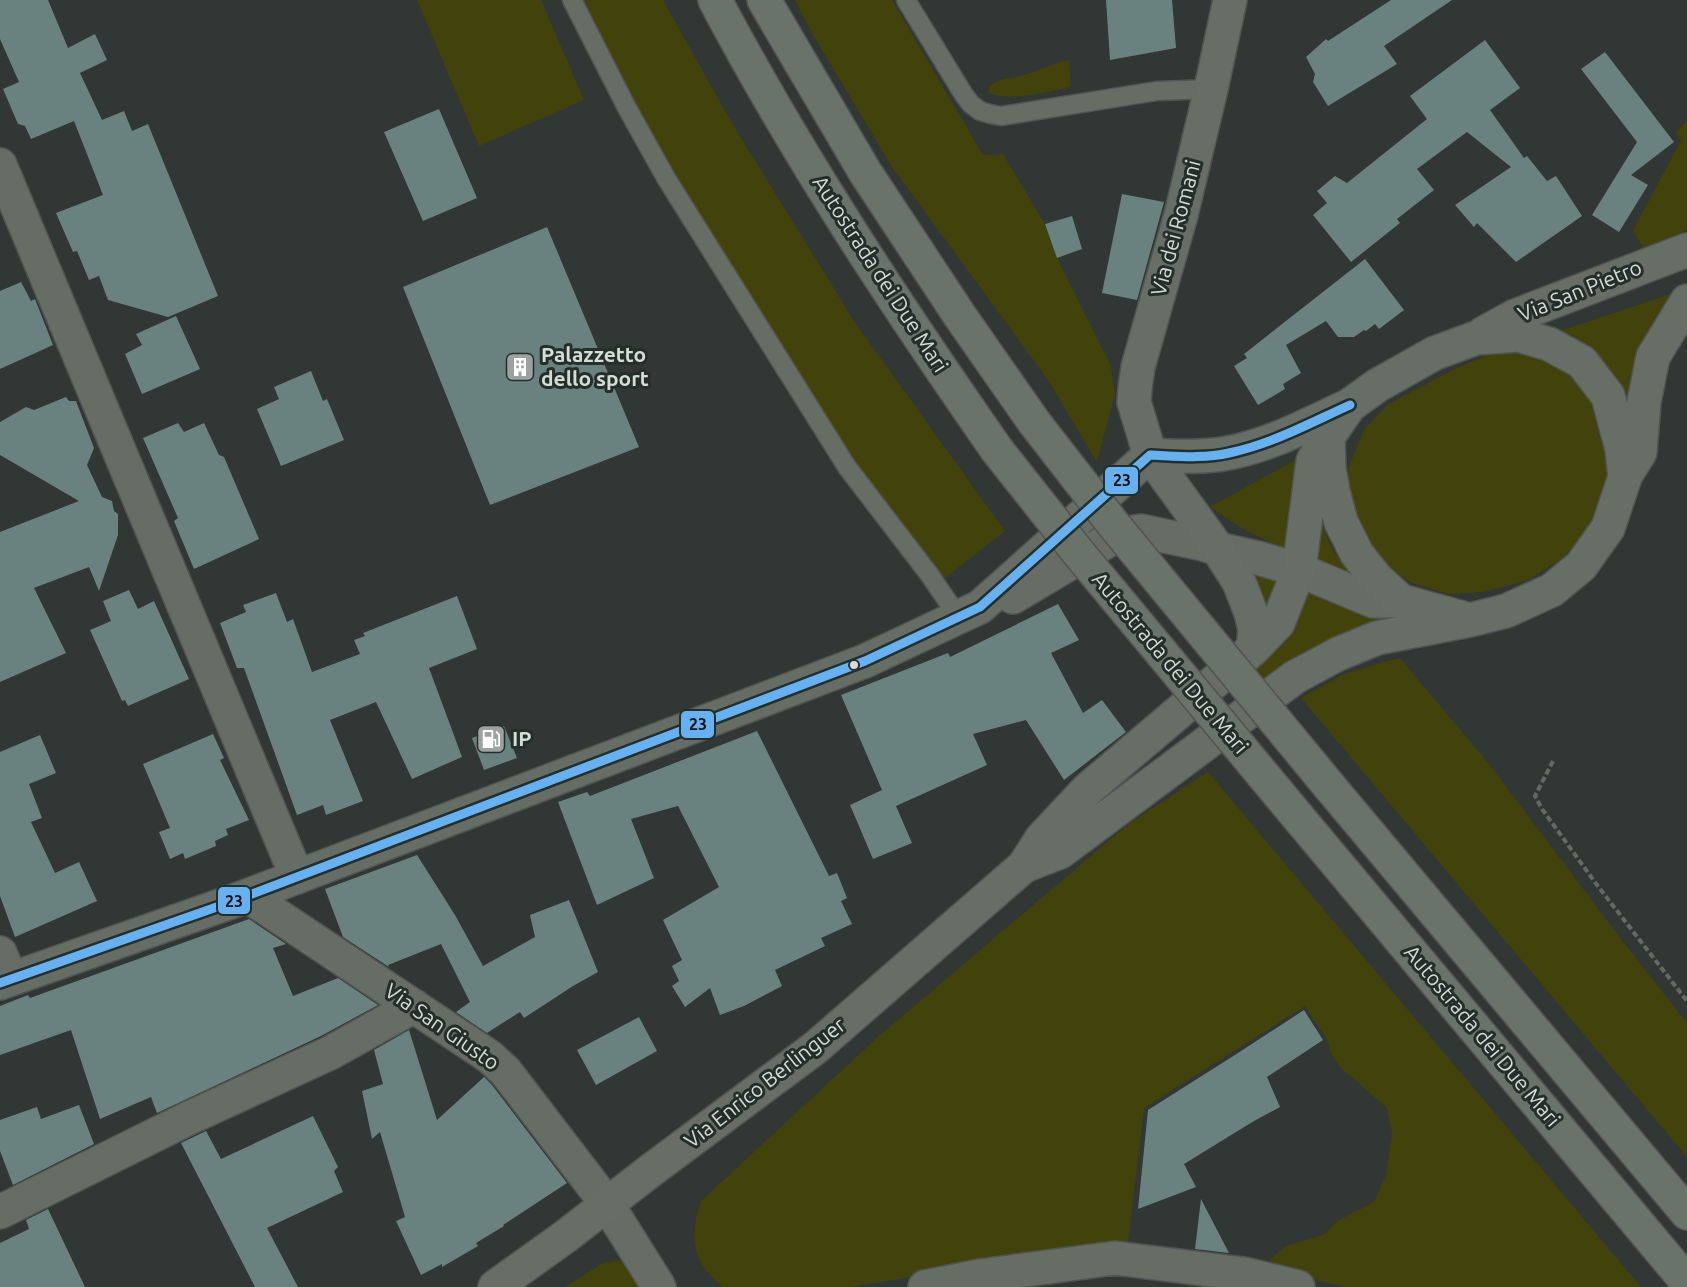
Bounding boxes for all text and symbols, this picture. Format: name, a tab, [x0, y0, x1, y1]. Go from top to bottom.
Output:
street label: Via dei Romani	[1145, 157, 1205, 298]
street label: Autostrada dei Due Mari	[808, 171, 953, 376]
street label: Via San Pietro	[1514, 254, 1645, 326]
place label: Palazzetto dello sport	[541, 342, 649, 390]
building icon: Palazzetto dello sport	[504, 351, 536, 383]
line badge: 23	[1104, 466, 1139, 495]
text: 23	[1113, 471, 1131, 489]
street label: Autostrada dei Due Mari	[1088, 567, 1254, 758]
unlabelled marker	[848, 659, 860, 671]
line badge: 23	[680, 710, 715, 739]
text: 23	[689, 715, 707, 733]
fuel station icon: IP	[475, 723, 507, 755]
place label: IP	[512, 726, 532, 750]
line badge: 23	[217, 886, 251, 915]
text: 23	[225, 892, 243, 910]
street label: Autostrada dei Due Mari	[1400, 940, 1566, 1131]
street label: Via San Giusto	[381, 978, 504, 1074]
street label: Via Enrico Berlinguer	[679, 1012, 850, 1152]

